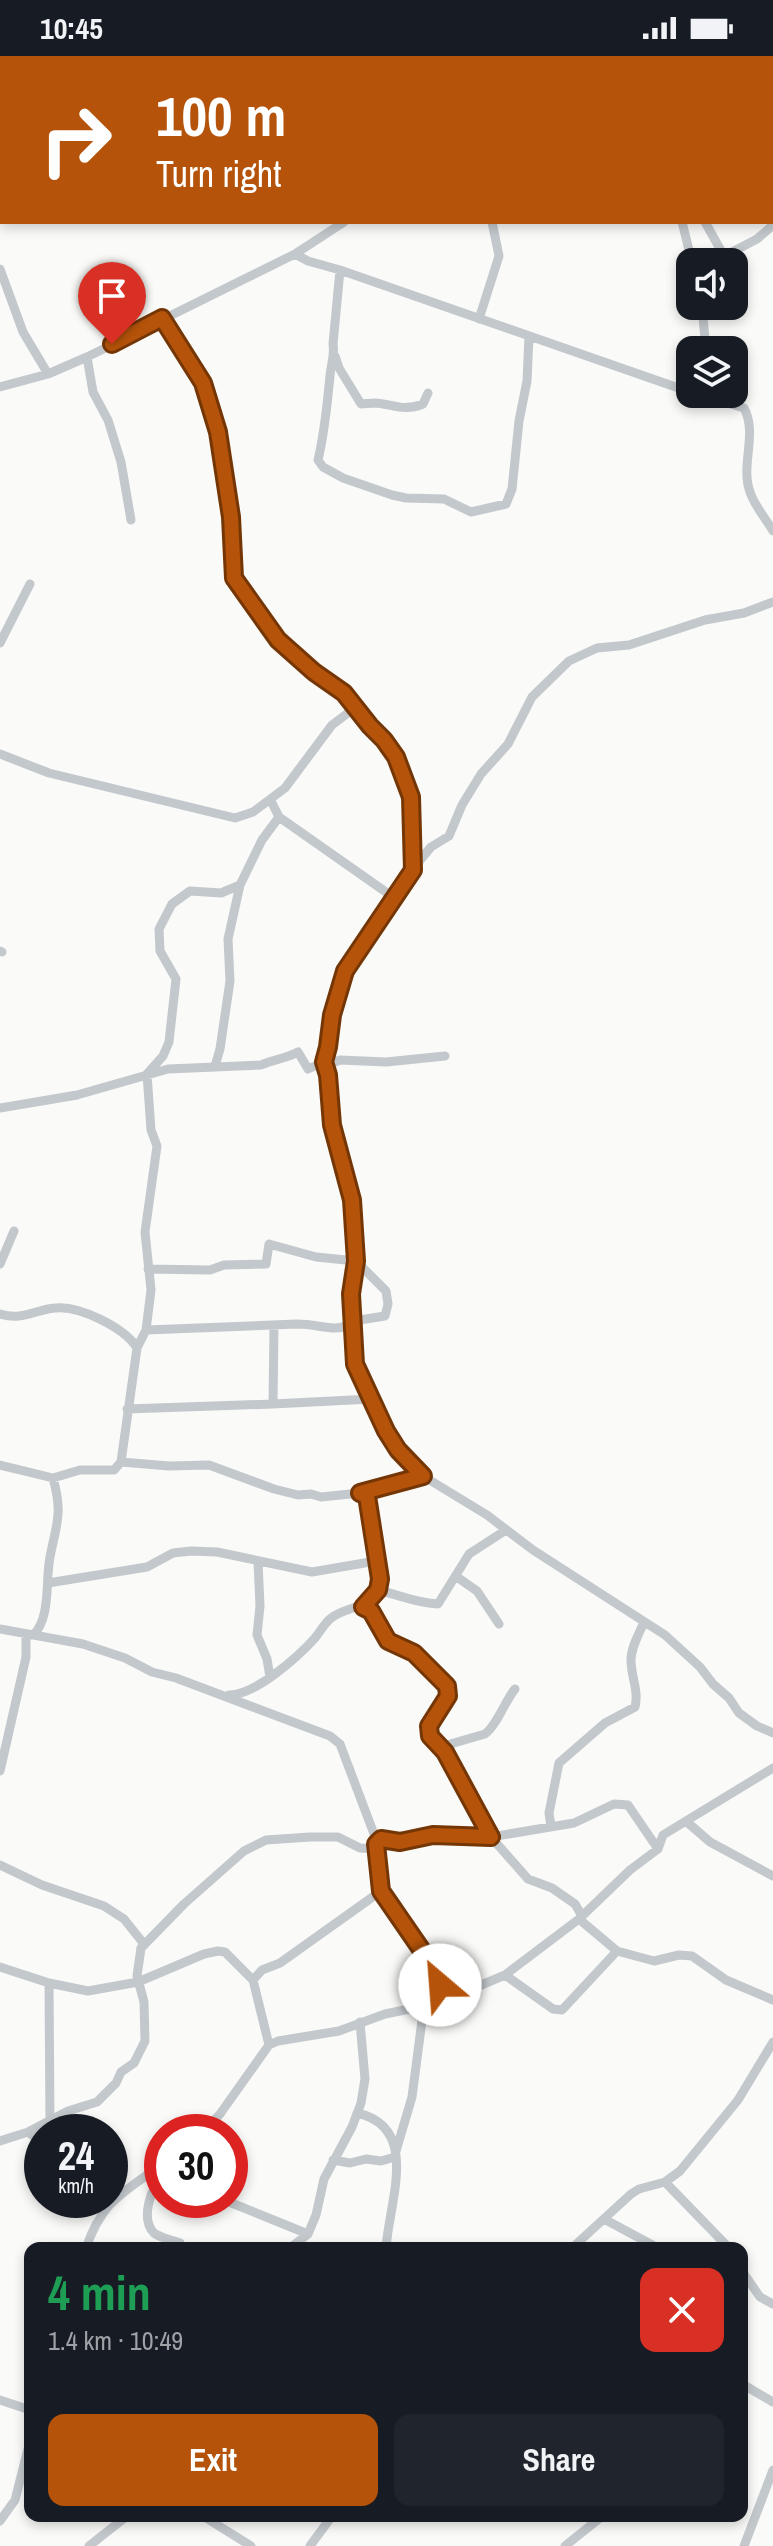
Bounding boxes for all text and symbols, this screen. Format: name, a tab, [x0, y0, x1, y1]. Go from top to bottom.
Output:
text: 10:45	[40, 8, 103, 48]
text: 100 m	[156, 78, 286, 153]
icon: right	[24, 88, 128, 192]
text: Turn right	[156, 150, 281, 198]
map controls	[676, 248, 748, 408]
button: sound	[676, 248, 748, 320]
pin	[78, 262, 146, 344]
icon: arrive	[90, 274, 134, 318]
button: layers	[676, 336, 748, 408]
position arrow	[398, 1943, 482, 2027]
speed limit sign: 30	[144, 2114, 248, 2218]
text: 24	[58, 2129, 94, 2182]
text: km/h	[58, 2172, 94, 2199]
text: 4 min	[48, 2260, 151, 2325]
button: close	[640, 2268, 724, 2352]
text: 1.4 km · 10:49	[48, 2323, 183, 2358]
button: Exit	[48, 2414, 378, 2506]
button: Share	[394, 2414, 724, 2506]

